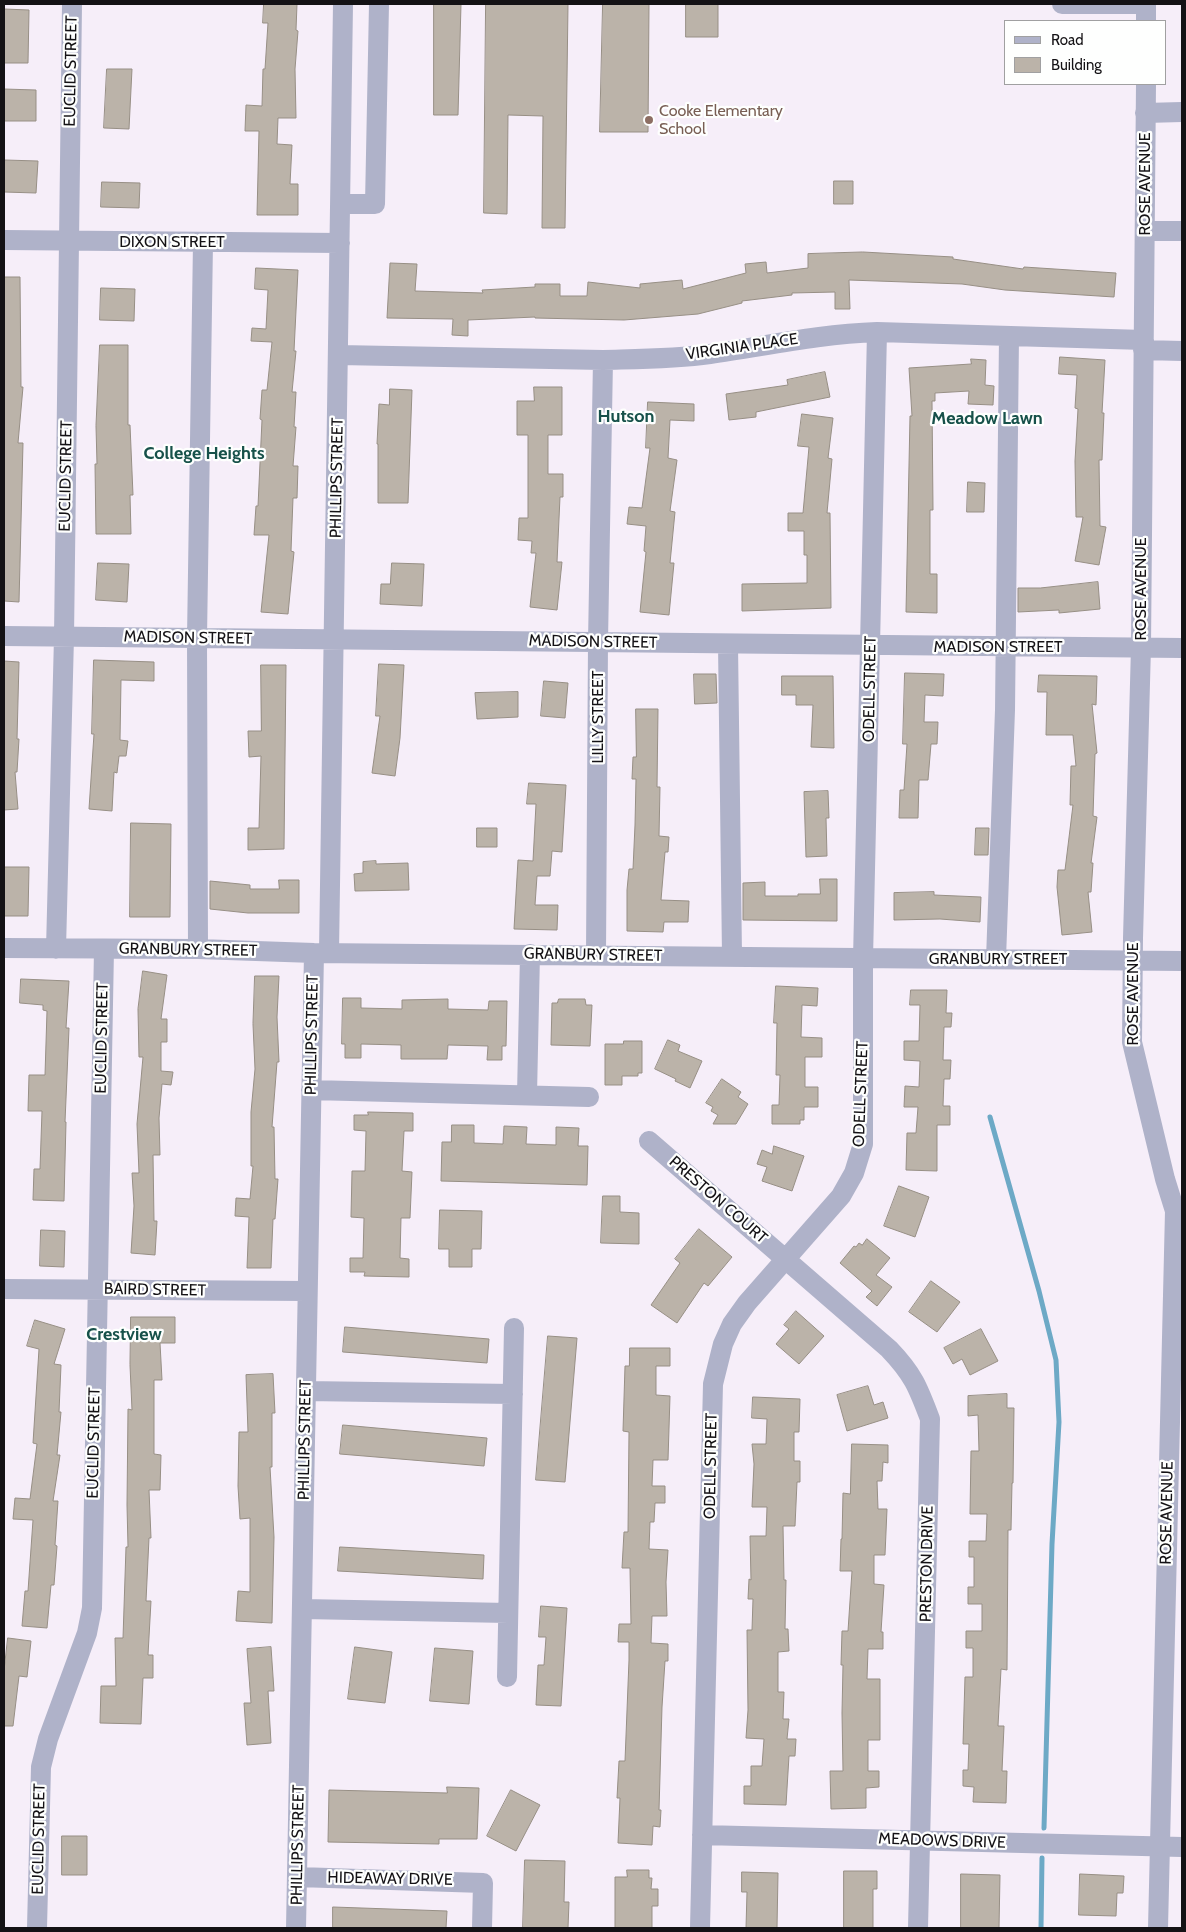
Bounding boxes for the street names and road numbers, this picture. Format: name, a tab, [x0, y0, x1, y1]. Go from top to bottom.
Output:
street label: EUCLID STREET	[60, 15, 82, 127]
street label: ROSE AVENUE	[1135, 132, 1155, 236]
street label: DIXON STREET	[119, 232, 225, 252]
street label: VIRGINIA PLACE	[685, 330, 799, 364]
street label: PHILLIPS STREET	[326, 418, 348, 538]
street label: EUCLID STREET	[55, 420, 77, 532]
street label: ROSE AVENUE	[1131, 537, 1151, 641]
street label: MADISON STREET	[123, 627, 253, 649]
street label: MADISON STREET	[528, 631, 658, 653]
street label: ODELL STREET	[859, 636, 881, 742]
street label: MADISON STREET	[934, 637, 1062, 657]
street label: LILLY STREET	[588, 670, 608, 764]
street label: GRANBURY STREET	[119, 939, 257, 961]
street label: ROSE AVENUE	[1123, 942, 1143, 1046]
street label: GRANBURY STREET	[524, 944, 662, 966]
street label: GRANBURY STREET	[929, 949, 1067, 969]
street label: PHILLIPS STREET	[301, 975, 323, 1095]
street label: EUCLID STREET	[91, 982, 113, 1094]
street label: ODELL STREET	[850, 1041, 872, 1147]
street label: PRESTON COURT	[665, 1152, 771, 1248]
street label: BAIRD STREET	[104, 1280, 206, 1300]
street label: PHILLIPS STREET	[294, 1380, 316, 1500]
street label: EUCLID STREET	[83, 1387, 105, 1499]
street label: ODELL STREET	[700, 1413, 722, 1519]
street label: ROSE AVENUE	[1157, 1461, 1177, 1565]
street label: PRESTON DRIVE	[916, 1506, 938, 1622]
street label: EUCLID STREET	[28, 1783, 50, 1895]
street label: PHILLIPS STREET	[287, 1785, 309, 1905]
street label: MEADOWS DRIVE	[878, 1829, 1006, 1853]
street label: HIDEAWAY DRIVE	[327, 1868, 453, 1890]

